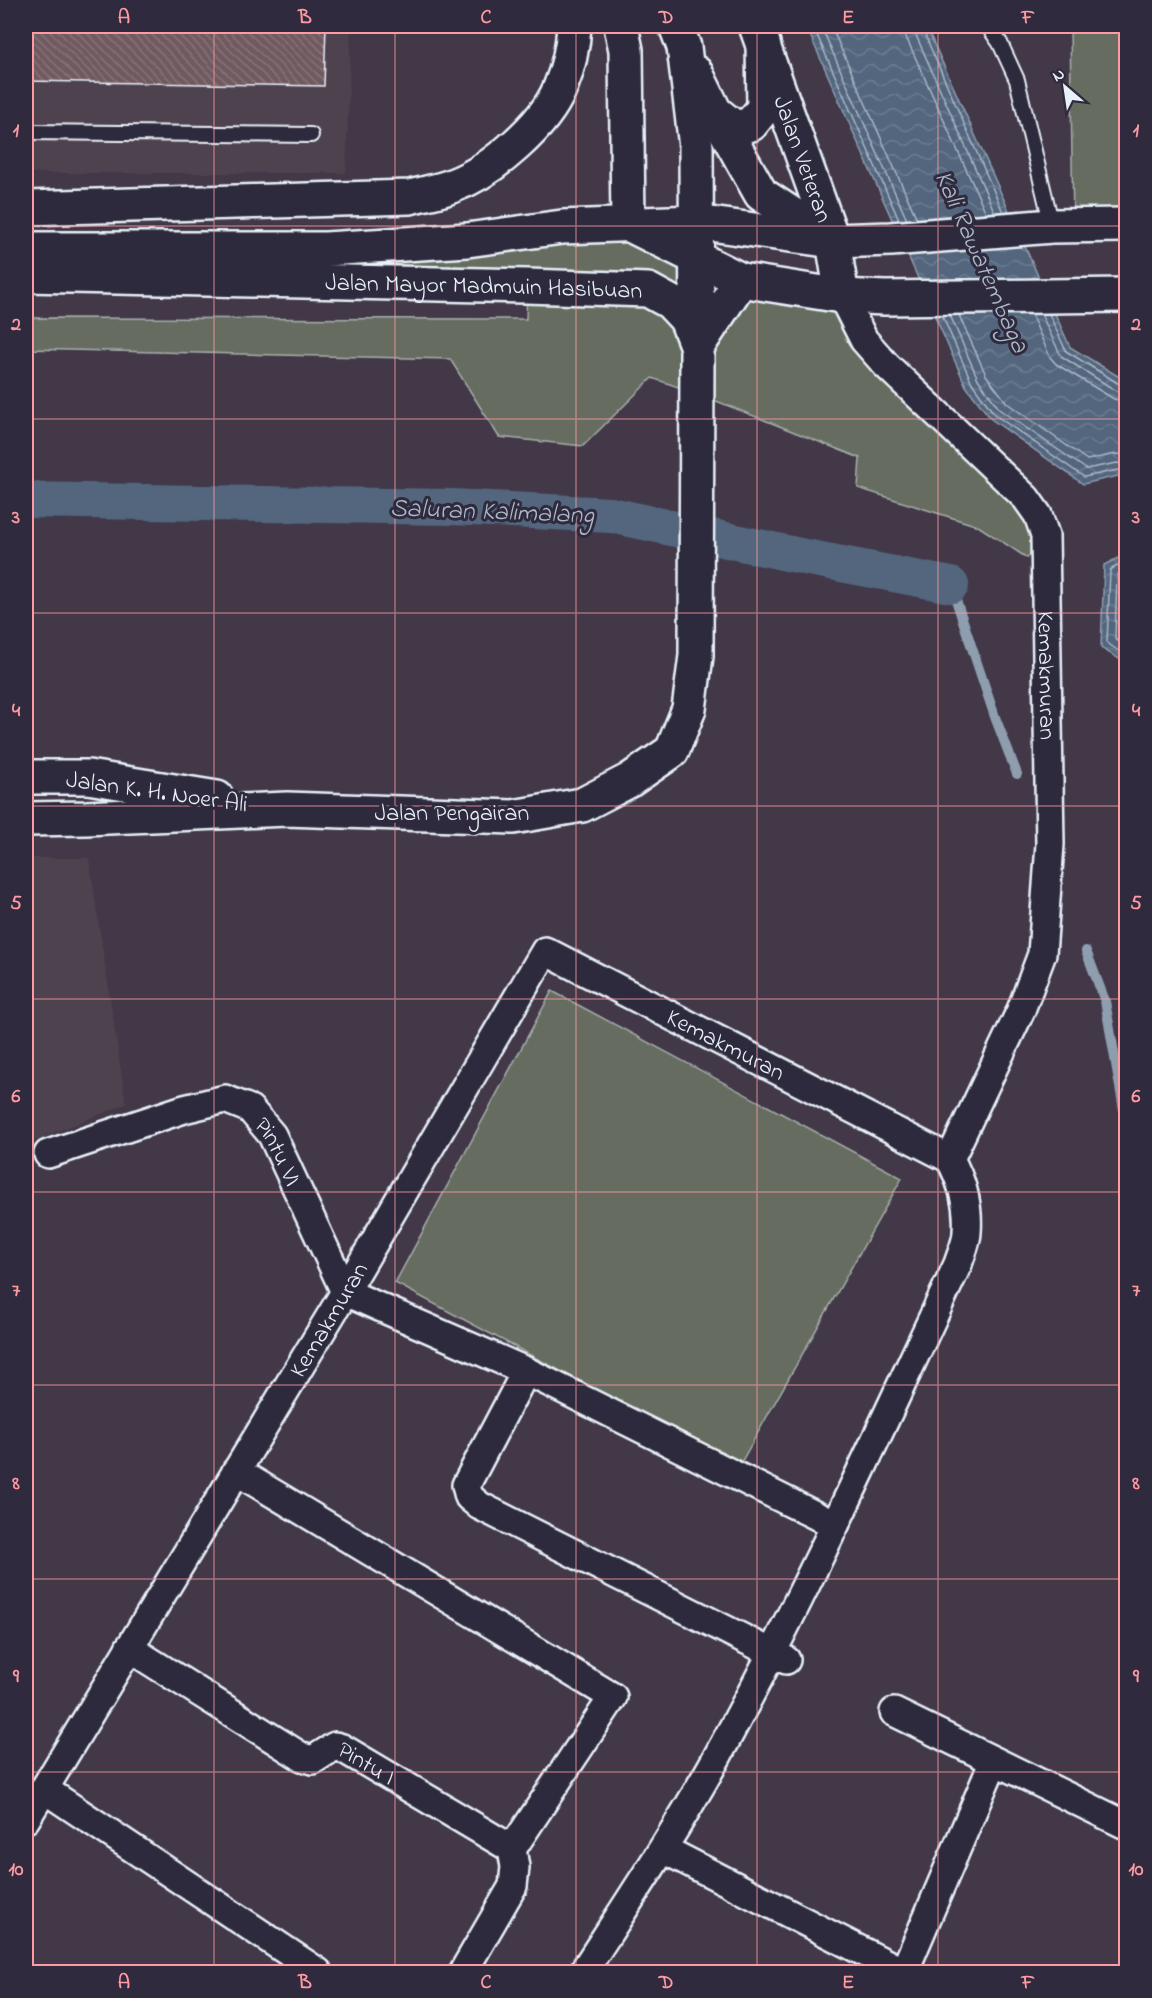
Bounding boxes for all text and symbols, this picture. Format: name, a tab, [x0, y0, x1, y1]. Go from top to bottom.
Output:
text: A	[118, 4, 130, 33]
text: B	[297, 4, 312, 33]
text: C	[481, 4, 492, 33]
text: D	[658, 4, 673, 33]
text: E	[842, 4, 854, 33]
text: F	[1021, 4, 1035, 33]
north arrow	[1035, 57, 1095, 117]
text: N	[1048, 62, 1069, 89]
street label: Jalan Veteran	[762, 91, 840, 228]
text: 1	[13, 117, 20, 146]
text: 1	[1133, 117, 1140, 146]
water label: Kali Rawatembaga	[923, 165, 1038, 360]
street label: Jalan Mayor Madmuin Hasibuan	[325, 267, 643, 310]
text: 2	[10, 311, 21, 340]
text: 2	[1130, 311, 1141, 340]
water label: Saluran Kalimalang	[389, 490, 596, 536]
text: 3	[11, 504, 20, 533]
text: 3	[1131, 504, 1140, 533]
street label: Kemakmuran	[1026, 611, 1063, 740]
text: 4	[12, 697, 21, 726]
text: 4	[1132, 697, 1141, 726]
street label: Jalan K. H. Noer Ali	[64, 763, 250, 824]
street label: Jalan Pengairan	[375, 797, 529, 832]
text: 5	[10, 890, 22, 919]
text: 5	[1130, 890, 1142, 919]
street label: Kemakmuran	[660, 1001, 790, 1091]
text: 6	[12, 1083, 21, 1112]
text: 6	[1132, 1083, 1141, 1112]
street label: Pintu VI	[244, 1111, 308, 1193]
street label: Kemakmuran	[282, 1256, 379, 1385]
text: 7	[12, 1277, 21, 1306]
text: 7	[1132, 1277, 1141, 1306]
text: 8	[11, 1470, 20, 1499]
text: 8	[1131, 1470, 1140, 1499]
text: 9	[12, 1663, 20, 1692]
text: 9	[1132, 1663, 1140, 1692]
street label: Pintu I	[330, 1734, 401, 1796]
text: 10	[9, 1856, 24, 1885]
text: 10	[1129, 1856, 1144, 1885]
text: A	[118, 1969, 130, 1998]
text: B	[297, 1969, 312, 1998]
text: C	[481, 1969, 492, 1998]
text: D	[658, 1969, 673, 1998]
text: E	[842, 1969, 854, 1998]
text: F	[1021, 1969, 1035, 1998]

